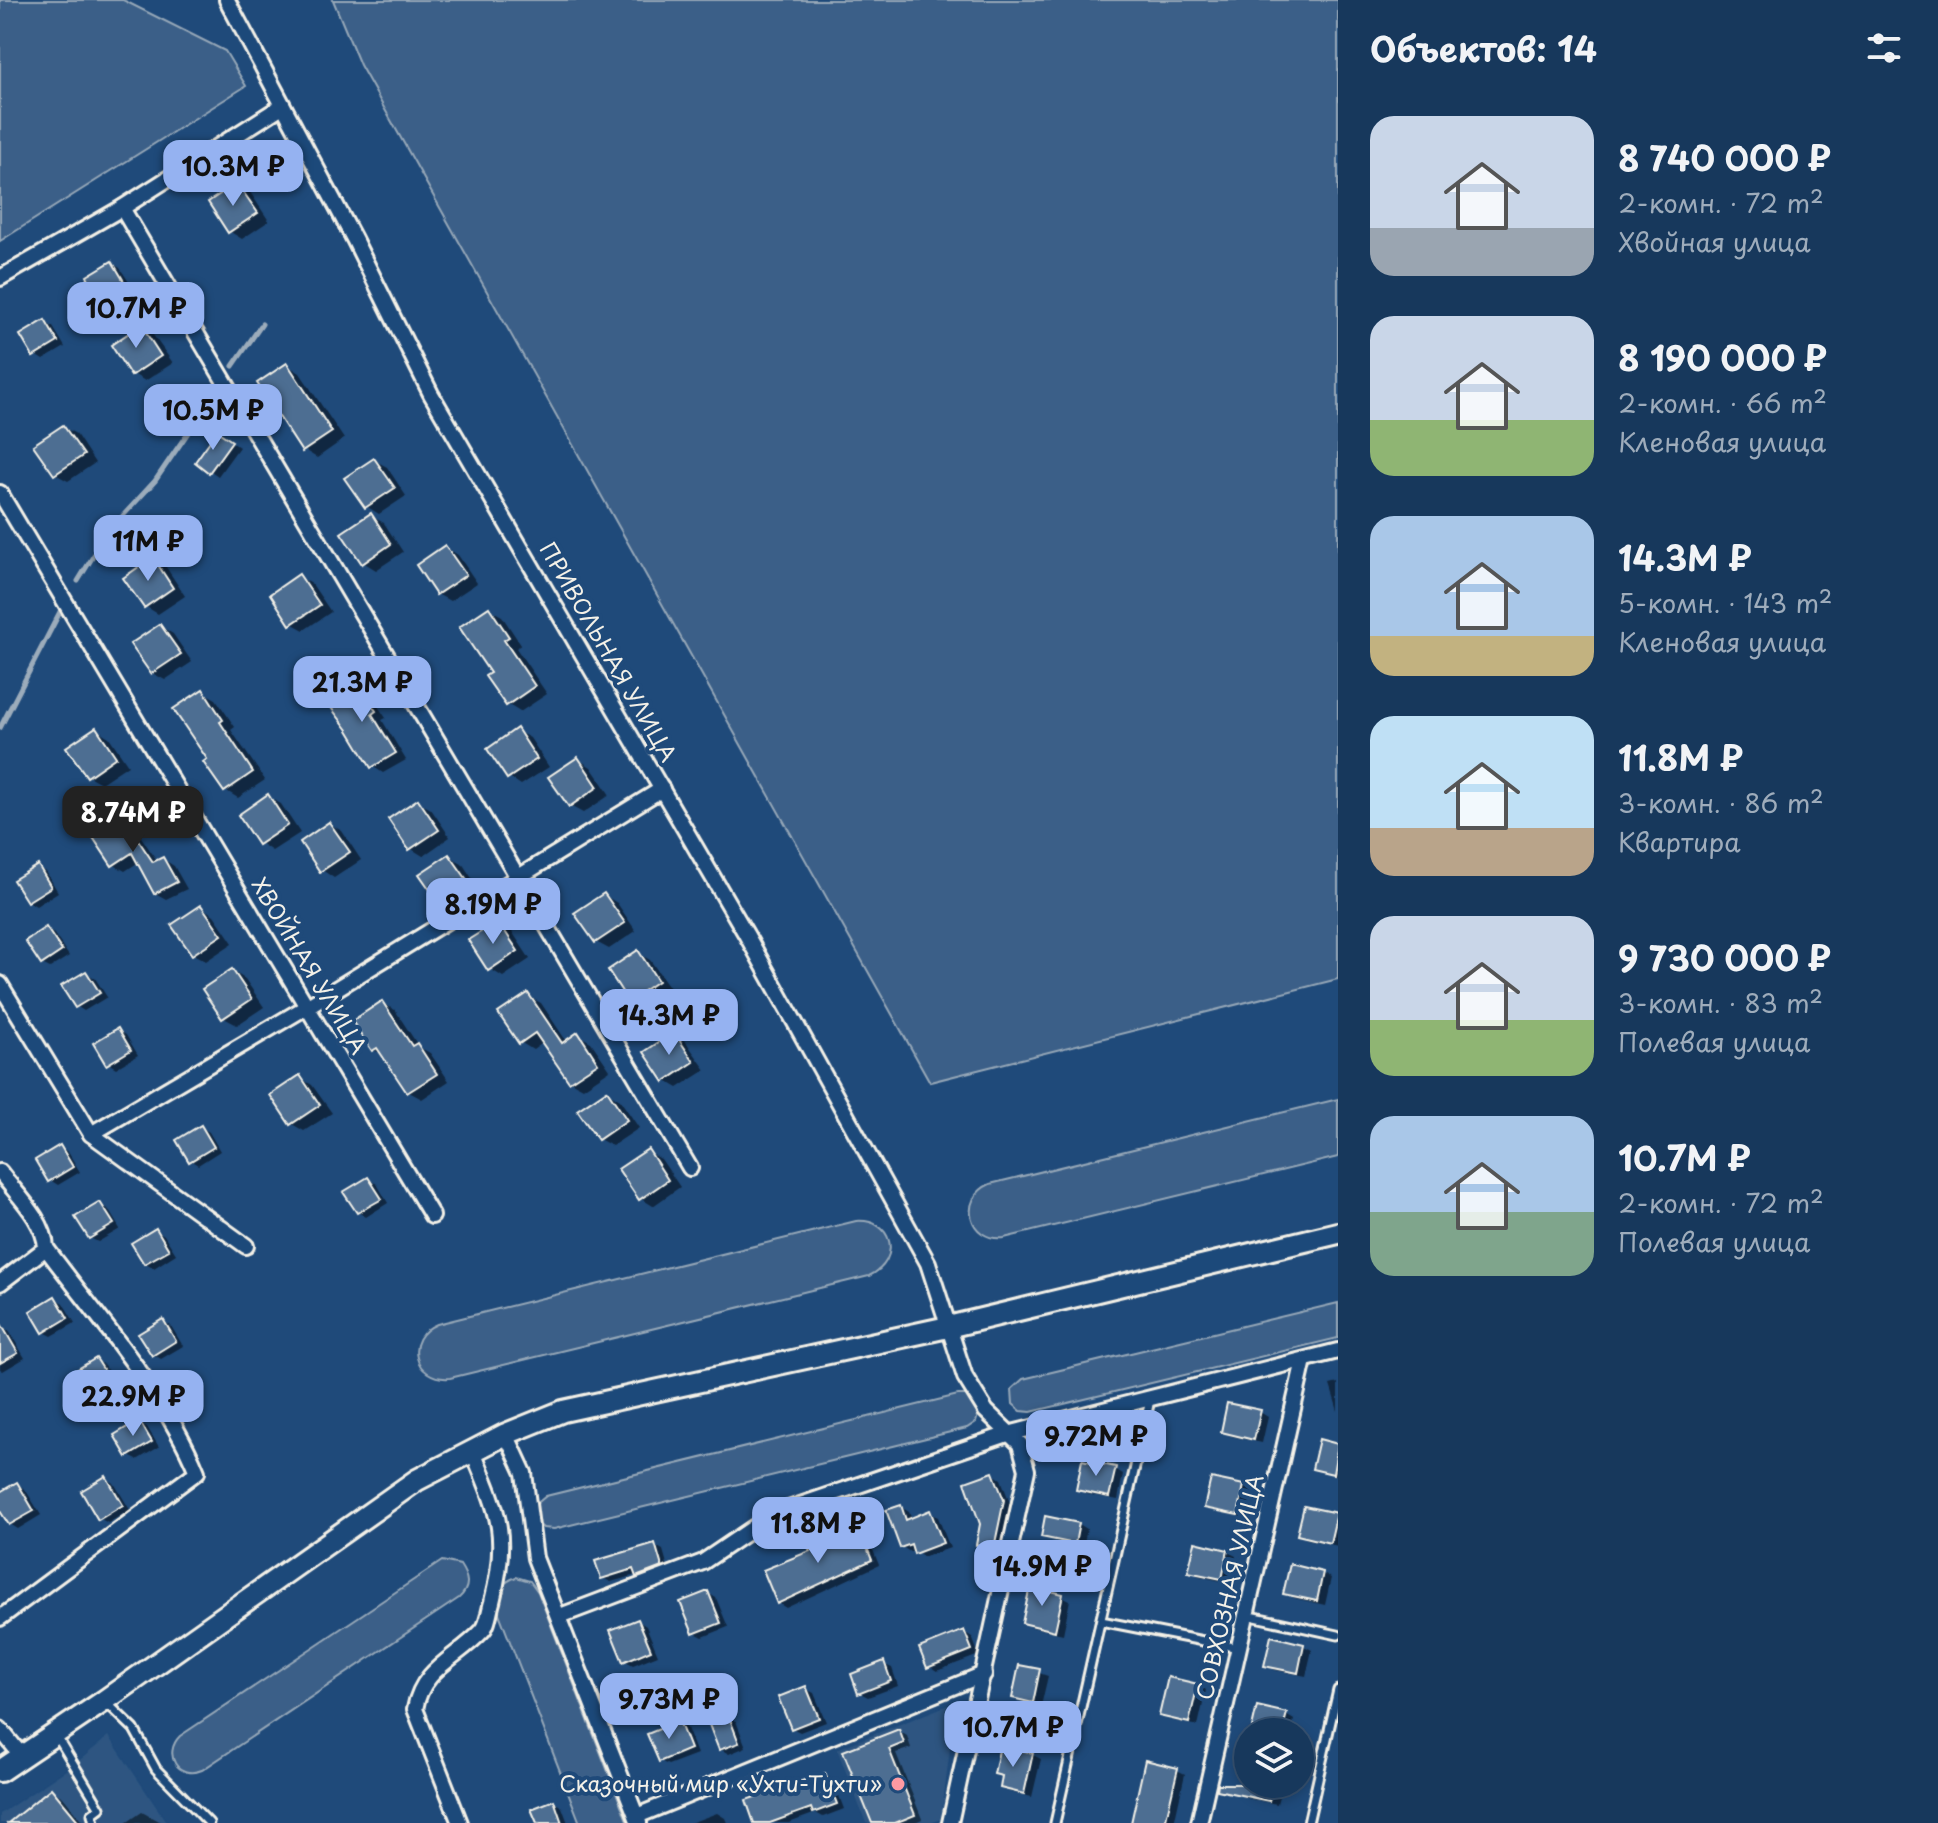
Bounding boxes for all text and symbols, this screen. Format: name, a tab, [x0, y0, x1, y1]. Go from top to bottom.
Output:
text: Объектов: 14	[1370, 22, 1597, 74]
icon: filters	[1862, 26, 1906, 70]
text: 8 740 000 ₽	[1618, 131, 1831, 183]
pin: 10.3M ₽	[159, 140, 307, 208]
text: 10.3M ₽	[181, 146, 285, 185]
icon: home	[1434, 148, 1530, 244]
text: 2-комн. · 72 m²	[1618, 183, 1824, 222]
text: Хвойная улица	[1618, 222, 1811, 261]
pin: 10.7M ₽	[62, 282, 210, 350]
text: 10.7M ₽	[85, 288, 187, 327]
text: 8 190 000 ₽	[1618, 331, 1827, 383]
icon: home	[1434, 348, 1530, 444]
text: 2-комн. · 66 m²	[1618, 383, 1827, 422]
pin: 10.5M ₽	[139, 384, 287, 452]
text: 10.5M ₽	[162, 390, 264, 429]
text: Кленовая улица	[1618, 422, 1826, 461]
pin: 11M ₽	[92, 515, 204, 583]
text: 11M ₽	[112, 521, 184, 560]
text: 14.3M ₽	[1618, 531, 1752, 583]
street label: ПРИВОЛЬНАЯ УЛИЦА	[533, 535, 686, 767]
icon: home	[1434, 548, 1530, 644]
text: 5-комн. · 143 m²	[1618, 583, 1832, 622]
text: Кленовая улица	[1618, 622, 1826, 661]
pin: 21.3M ₽	[288, 656, 436, 724]
text: 21.3M ₽	[311, 662, 413, 701]
text: 11.8M ₽	[1618, 731, 1743, 783]
icon: home	[1434, 748, 1530, 844]
text: 3-комн. · 86 m²	[1618, 783, 1824, 822]
pin: 8.74M ₽	[59, 786, 207, 854]
text: 8.74M ₽	[80, 792, 186, 831]
text: Квартира	[1618, 822, 1741, 861]
street label: ХВОЙНАЯ УЛИЦА	[244, 871, 376, 1060]
pin: 8.19M ₽	[419, 878, 567, 946]
text: 8.19M ₽	[444, 884, 542, 923]
text: 9 730 000 ₽	[1618, 931, 1831, 983]
icon: home	[1434, 948, 1530, 1044]
text: 3-комн. · 83 m²	[1618, 983, 1823, 1022]
pin: 14.3M ₽	[595, 989, 743, 1057]
text: 14.3M ₽	[618, 995, 720, 1034]
text: Полевая улица	[1618, 1022, 1810, 1061]
text: 10.7M ₽	[1618, 1131, 1751, 1183]
icon: home	[1434, 1148, 1530, 1244]
text: 2-комн. · 72 m²	[1618, 1183, 1824, 1222]
text: Полевая улица	[1618, 1222, 1810, 1261]
pin: 22.9M ₽	[59, 1370, 207, 1438]
text: 22.9M ₽	[81, 1376, 185, 1415]
pin: 9.72M ₽	[1022, 1410, 1170, 1478]
text: 9.72M ₽	[1044, 1416, 1148, 1455]
street label: СОВХОЗНАЯ УЛИЦА	[1187, 1470, 1271, 1703]
pin: 11.8M ₽	[744, 1497, 892, 1565]
text: 11.8M ₽	[770, 1503, 866, 1542]
pin: 14.9M ₽	[968, 1540, 1116, 1608]
text: 14.9M ₽	[992, 1546, 1092, 1585]
pin: 9.73M ₽	[595, 1673, 743, 1741]
text: 9.73M ₽	[618, 1679, 720, 1718]
pin: 10.7M ₽	[939, 1701, 1087, 1769]
text: 10.7M ₽	[962, 1707, 1064, 1746]
map controls	[1234, 1718, 1314, 1798]
button: layers	[1234, 1718, 1314, 1798]
place label: Сказочный мир «Ухти-Тухти»	[559, 1766, 882, 1799]
marker: Сказочный мир «Ухти-Тухти»	[889, 1775, 907, 1793]

